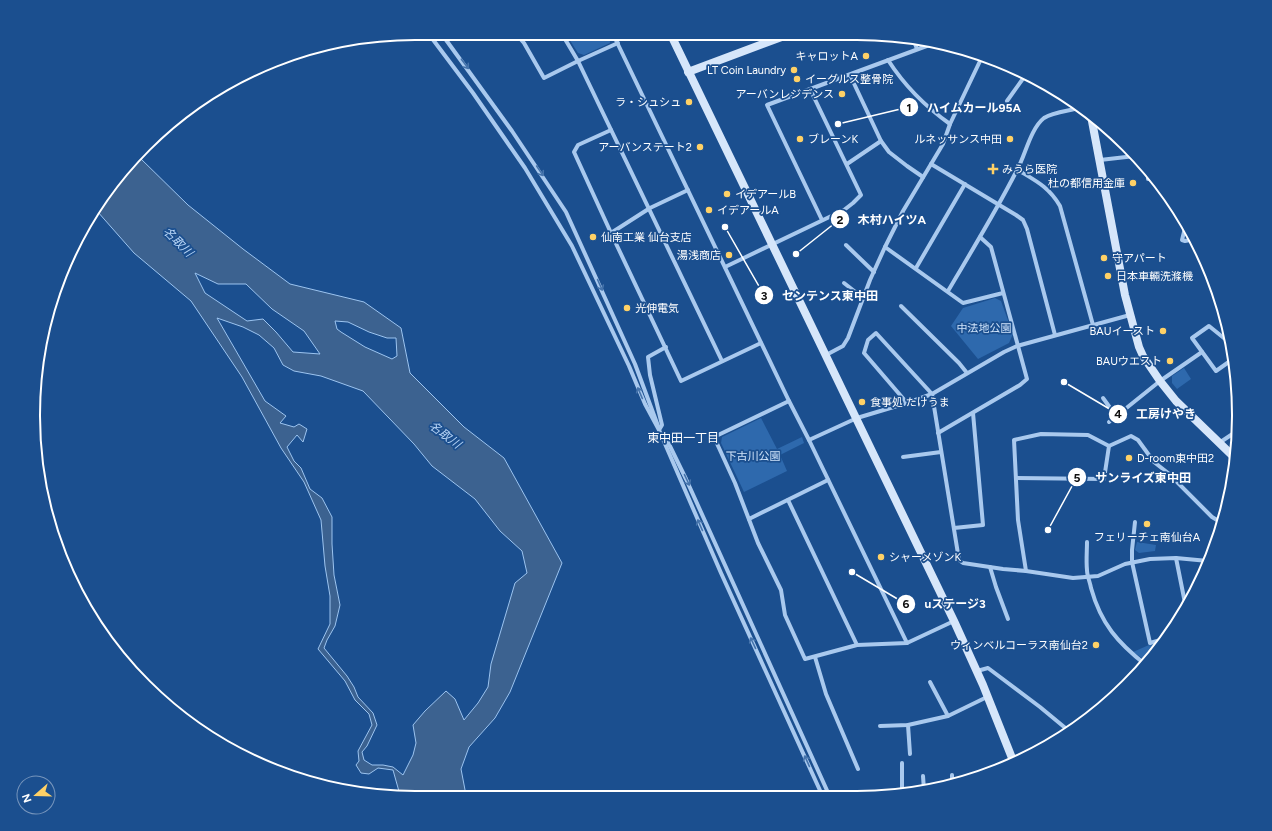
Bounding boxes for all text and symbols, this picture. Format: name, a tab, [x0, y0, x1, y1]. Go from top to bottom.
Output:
place label: キャロットA	[796, 50, 859, 63]
marker: キャロットA	[861, 51, 871, 61]
one-way arrow	[460, 59, 469, 70]
place label: LT Coin Laundry	[707, 64, 786, 77]
marker: LT Coin Laundry	[789, 65, 799, 75]
place label: イーグルス整骨院	[805, 73, 893, 86]
marker: イーグルス整骨院	[792, 74, 802, 84]
place label: アーバンレジデンス	[735, 88, 834, 101]
marker: アーバンレジデンス	[837, 89, 847, 99]
callout: ハイムカール95A	[899, 95, 1029, 119]
place label: ラ・シュシュ	[615, 96, 681, 109]
marker: ラ・シュシュ	[684, 97, 694, 107]
text: 1	[906, 101, 912, 115]
text: ハイムカール95A	[927, 101, 1021, 115]
place label: ブレーンK	[808, 133, 858, 146]
place label: ルネッサンス中田	[914, 133, 1002, 146]
marker: ブレーンK	[795, 134, 805, 144]
marker: ルネッサンス中田	[1005, 134, 1015, 144]
place label: アーバンステート2	[598, 141, 692, 154]
marker: アーバンステート2	[695, 142, 705, 152]
marker: みうら医院	[987, 163, 999, 175]
place label: みうら医院	[1002, 163, 1057, 176]
one-way arrow	[536, 165, 544, 176]
place label: 杜の都信用金庫	[1048, 177, 1125, 190]
marker: 杜の都信用金庫	[1128, 178, 1138, 188]
place label: イデアールB	[735, 188, 796, 201]
marker: イデアールB	[722, 189, 732, 199]
place label: イデアールA	[717, 204, 779, 217]
marker: イデアールA	[704, 205, 714, 215]
callout: 木村ハイツA	[830, 207, 935, 231]
text: 2	[837, 213, 844, 227]
text: 木村ハイツA	[858, 213, 927, 227]
water label: 名取川	[160, 224, 197, 261]
place label: 仙南工業 仙台支店	[601, 231, 692, 244]
marker: 仙南工業 仙台支店	[588, 232, 598, 242]
place label: 湯浅商店	[677, 249, 721, 262]
marker: 湯浅商店	[724, 250, 734, 260]
place label: 守アパート	[1112, 252, 1167, 265]
marker: 守アパート	[1099, 253, 1109, 263]
place label: 日本車輛洗滌機	[1116, 270, 1193, 283]
marker: 日本車輛洗滌機	[1103, 271, 1113, 281]
one-way arrow	[597, 279, 604, 291]
callout: センテンス東中田	[754, 283, 886, 307]
text: 3	[761, 289, 768, 303]
text: センテンス東中田	[782, 289, 878, 303]
place label: 光伸電気	[635, 302, 679, 315]
marker: 光伸電気	[622, 303, 632, 313]
park label: 中法地公園	[957, 322, 1012, 335]
place label: BAUイースト	[1090, 325, 1155, 338]
marker: BAUイースト	[1158, 326, 1168, 336]
place label: BAUウエスト	[1096, 355, 1162, 368]
marker: BAUウエスト	[1165, 356, 1175, 366]
one-way arrow	[636, 388, 644, 400]
place label: 食事処 たけうま	[870, 396, 950, 409]
marker: 食事処 たけうま	[857, 397, 867, 407]
callout: 工房けやき	[1108, 402, 1204, 426]
text: 4	[1114, 407, 1122, 421]
text: 工房けやき	[1136, 407, 1196, 421]
water label: 名取川	[426, 419, 465, 453]
district label: 東中田一丁目	[647, 431, 719, 445]
park label: 下古川公園	[726, 450, 781, 463]
place label: D-room東中田2	[1137, 452, 1214, 465]
marker: D-room東中田2	[1124, 453, 1134, 463]
callout: サンライズ東中田	[1067, 465, 1199, 489]
text: 5	[1074, 471, 1081, 485]
text: サンライズ東中田	[1095, 471, 1191, 485]
one-way arrow	[684, 474, 691, 486]
one-way arrow	[696, 519, 703, 531]
marker: フェリーチェ南仙台A	[1142, 519, 1152, 529]
place label: フェリーチェ南仙台A	[1094, 531, 1201, 544]
place label: シャーメゾンK	[889, 551, 962, 564]
marker: シャーメゾンK	[876, 552, 886, 562]
callout: uステージ3	[896, 592, 993, 616]
text: 6	[903, 597, 910, 611]
text: uステージ3	[924, 597, 986, 611]
one-way arrow	[749, 637, 756, 649]
place label: ウィンベルコーラス南仙台2	[950, 639, 1088, 652]
marker: ウィンベルコーラス南仙台2	[1091, 640, 1101, 650]
one-way arrow	[803, 756, 810, 768]
north arrow	[16, 775, 56, 815]
text: N	[20, 792, 35, 804]

